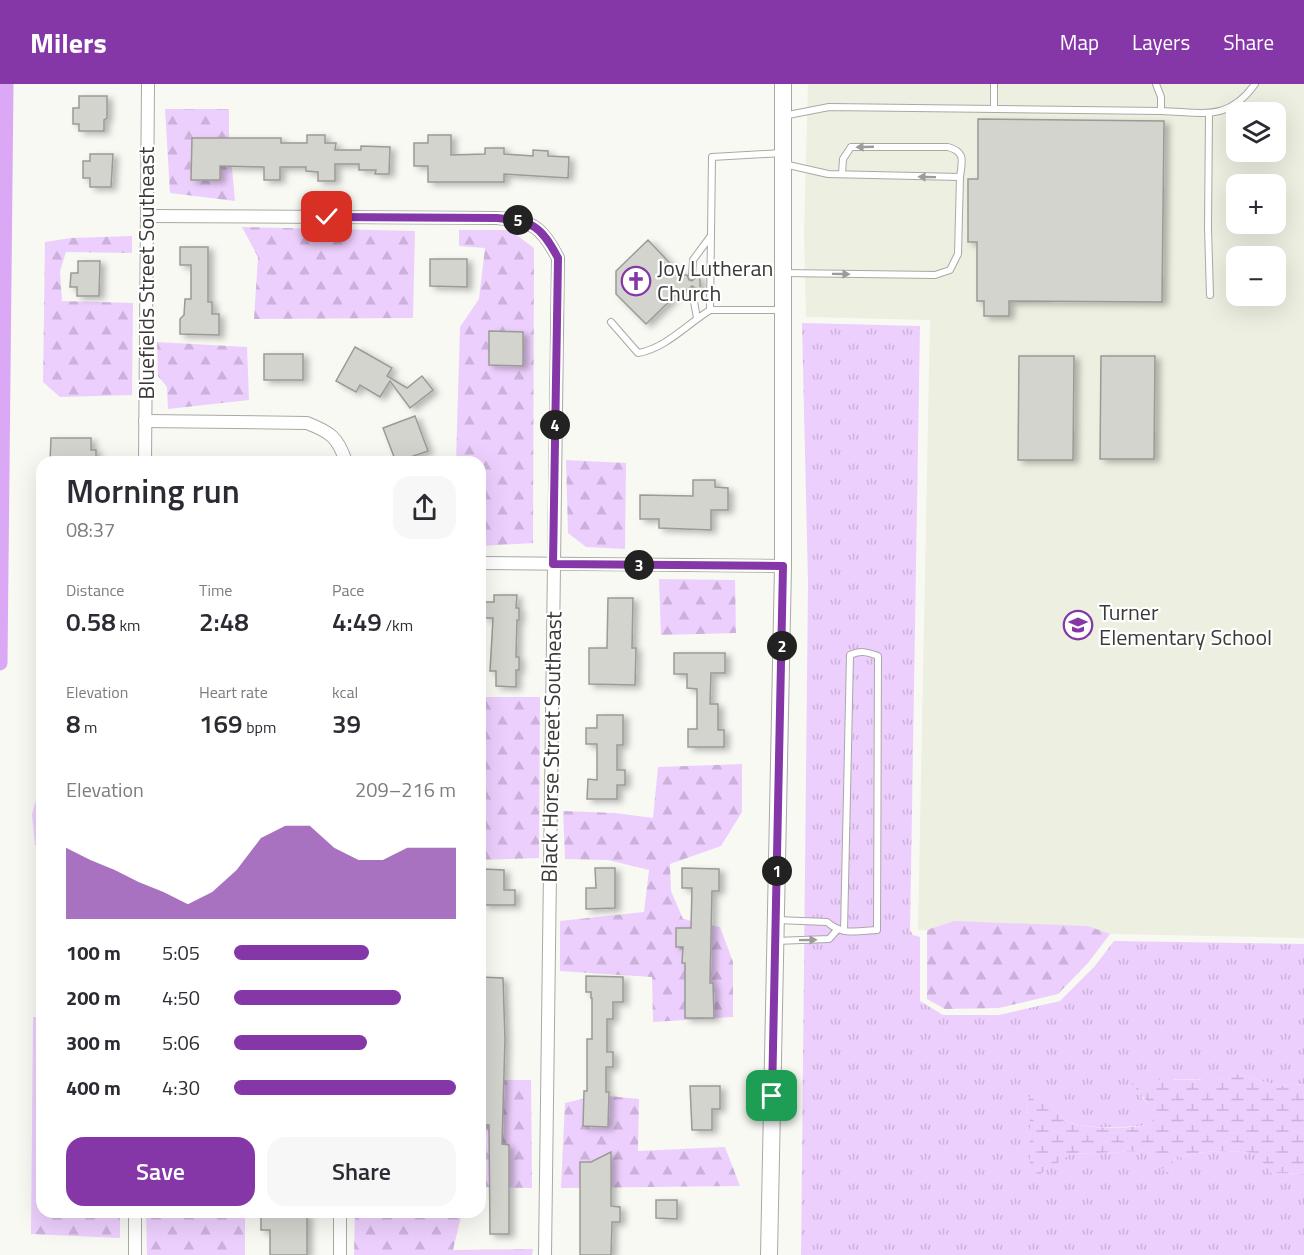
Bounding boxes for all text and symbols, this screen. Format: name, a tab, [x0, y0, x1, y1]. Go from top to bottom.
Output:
text: Milers	[30, 21, 107, 64]
text: Map	[1060, 26, 1099, 58]
text: Layers	[1132, 26, 1190, 58]
text: Share	[1223, 26, 1274, 58]
map controls	[1226, 102, 1286, 306]
button: layers	[1226, 102, 1286, 162]
one-way arrow	[856, 142, 875, 151]
street label: Bluefields Street Southeast	[129, 146, 163, 399]
one-way arrow	[918, 172, 937, 181]
button: +	[1226, 174, 1286, 234]
pin	[301, 191, 352, 242]
icon: check	[310, 200, 343, 233]
pin: 5	[503, 205, 533, 235]
text: 5	[514, 208, 522, 232]
button: −	[1226, 246, 1286, 306]
place label: Joy Lutheran Church	[657, 251, 773, 310]
church icon: Joy Lutheran Church	[620, 265, 652, 297]
one-way arrow	[832, 269, 851, 279]
pin: 4	[540, 410, 570, 440]
text: 4	[551, 413, 559, 437]
text: Morning run	[66, 466, 240, 516]
button: share	[393, 476, 456, 539]
text: 08:37	[66, 514, 115, 545]
pin: 3	[624, 550, 654, 580]
text: 3	[635, 553, 643, 577]
text: Distance	[66, 578, 124, 602]
text: Time	[199, 578, 232, 602]
text: Pace	[332, 578, 364, 602]
place label: Turner Elementary School	[1099, 595, 1272, 654]
text: 0.58	[66, 602, 116, 641]
text: 2:48	[199, 602, 249, 641]
text: 4:49	[332, 602, 382, 641]
school or university icon: Turner Elementary School	[1062, 609, 1094, 641]
street label: Black Horse Street Southeast	[532, 611, 570, 883]
text: km	[116, 613, 140, 637]
text: /km	[382, 613, 413, 637]
pin: 2	[767, 631, 797, 661]
text: 2	[778, 634, 786, 658]
text: Elevation	[66, 680, 128, 704]
text: Heart rate	[199, 680, 268, 704]
text: kcal	[332, 680, 358, 704]
text: 8	[66, 704, 81, 743]
text: 169	[199, 704, 243, 743]
text: 39	[332, 704, 361, 743]
text: m	[81, 715, 97, 739]
text: bpm	[243, 715, 276, 739]
text: Elevation	[66, 774, 144, 805]
text: 209–216 m	[355, 774, 456, 805]
pin: 1	[762, 856, 792, 886]
text: 1	[773, 859, 781, 883]
one-way arrow	[799, 935, 818, 945]
text: 100 m	[66, 937, 121, 968]
text: 5:05	[162, 937, 200, 968]
text: 200 m	[66, 982, 121, 1013]
text: 4:50	[162, 982, 200, 1013]
text: 300 m	[66, 1027, 121, 1058]
text: 5:06	[162, 1027, 200, 1058]
pin	[746, 1070, 797, 1121]
text: 400 m	[66, 1072, 121, 1103]
text: 4:30	[162, 1072, 200, 1103]
icon: arrive	[755, 1079, 788, 1112]
button: Save	[66, 1137, 255, 1206]
button: Share	[267, 1137, 456, 1206]

